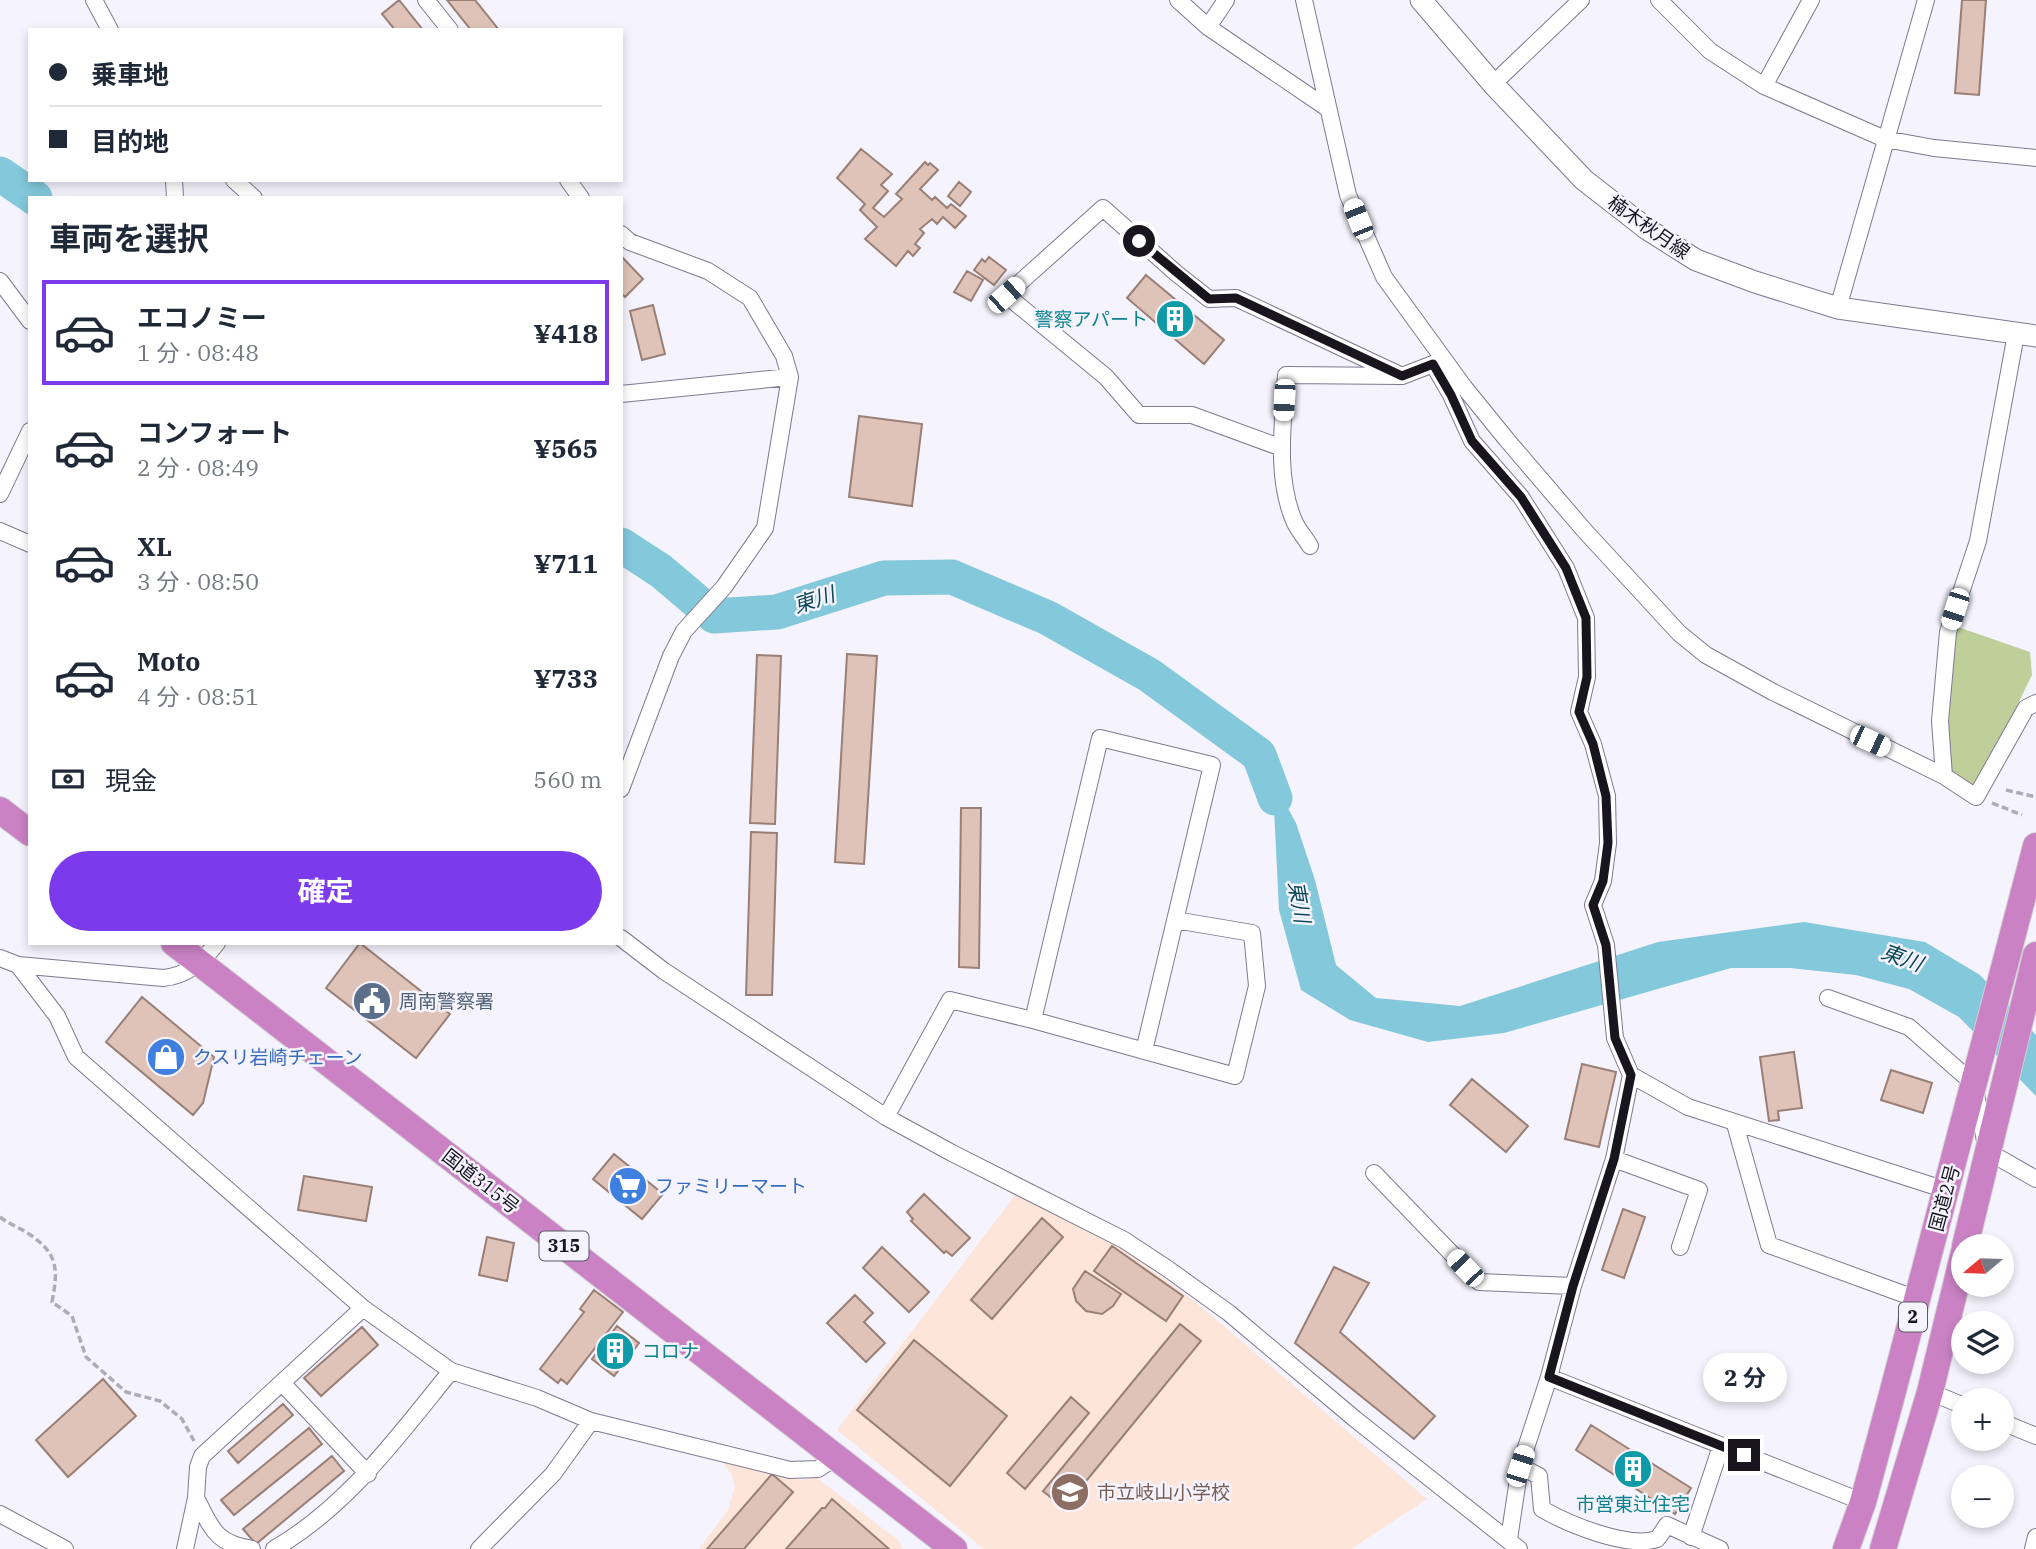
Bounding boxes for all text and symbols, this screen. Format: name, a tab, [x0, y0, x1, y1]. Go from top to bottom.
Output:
text: 乗車地	[91, 57, 169, 91]
text: 目的地	[91, 124, 169, 158]
street label: 楠木秋月線	[1603, 190, 1695, 264]
car	[1341, 196, 1376, 242]
text: 車両を選択	[49, 217, 209, 259]
route start	[1123, 225, 1155, 257]
car	[984, 273, 1029, 317]
building icon: 警察アパート	[1154, 298, 1196, 340]
text: エコノミー	[137, 300, 267, 334]
icon: car	[53, 301, 116, 364]
place label: 警察アパート	[1034, 307, 1148, 331]
text: ¥418	[533, 316, 598, 350]
text: 1 分 · 08:48	[137, 337, 259, 367]
car	[1273, 378, 1296, 422]
text: コンフォート	[137, 415, 292, 449]
icon: car	[53, 416, 116, 479]
text: ¥565	[533, 431, 598, 465]
text: 2 分 · 08:49	[137, 452, 259, 482]
text: XL	[137, 529, 172, 563]
icon: car	[53, 531, 116, 594]
text: ¥711	[533, 546, 598, 580]
text: 3 分 · 08:50	[137, 566, 259, 596]
water label: 東川	[789, 579, 840, 619]
car	[1939, 586, 1972, 632]
text: Moto	[137, 644, 200, 678]
icon: car	[53, 646, 116, 709]
text: ¥733	[533, 661, 598, 695]
text: 4 分 · 08:51	[137, 681, 259, 711]
car	[1847, 723, 1894, 759]
icon: cash	[49, 760, 87, 798]
text: 現金	[105, 763, 157, 797]
text: 560 m	[533, 764, 602, 794]
button: 確定	[49, 851, 602, 931]
water label: 東川	[1283, 879, 1318, 927]
water label: 東川	[1878, 937, 1929, 978]
public building icon: 周南警察署	[351, 980, 393, 1022]
place label: 周南警察署	[399, 989, 494, 1013]
shop icon: クスリ岩崎チェーン	[145, 1036, 187, 1078]
place label: クスリ岩崎チェーン	[193, 1045, 362, 1069]
street label: 国道315号	[438, 1143, 524, 1219]
street label: 国道2号	[1924, 1162, 1964, 1234]
supermarket icon: ファミリーマート	[607, 1165, 649, 1207]
place label: ファミリーマート	[655, 1174, 807, 1198]
road number: 315	[540, 1232, 588, 1260]
north arrow	[1951, 1234, 2014, 1297]
map controls	[1951, 1234, 2014, 1528]
car	[1443, 1246, 1488, 1290]
road number: 2	[1899, 1302, 1927, 1332]
button: layers	[1951, 1311, 2014, 1374]
building icon: コロナ	[594, 1330, 636, 1372]
place label: コロナ	[642, 1339, 699, 1363]
callout: 2 分	[1702, 1354, 1786, 1402]
text: 2 分	[1724, 1362, 1766, 1392]
button: +	[1951, 1388, 2014, 1451]
route end	[1728, 1439, 1760, 1471]
car	[1504, 1443, 1537, 1489]
building icon: 市営東辻住宅	[1612, 1448, 1654, 1490]
button: −	[1951, 1465, 2014, 1528]
school or university icon: 市立岐山小学校	[1049, 1471, 1091, 1513]
place label: 市立岐山小学校	[1097, 1480, 1230, 1504]
place label: 市営東辻住宅	[1576, 1492, 1690, 1516]

